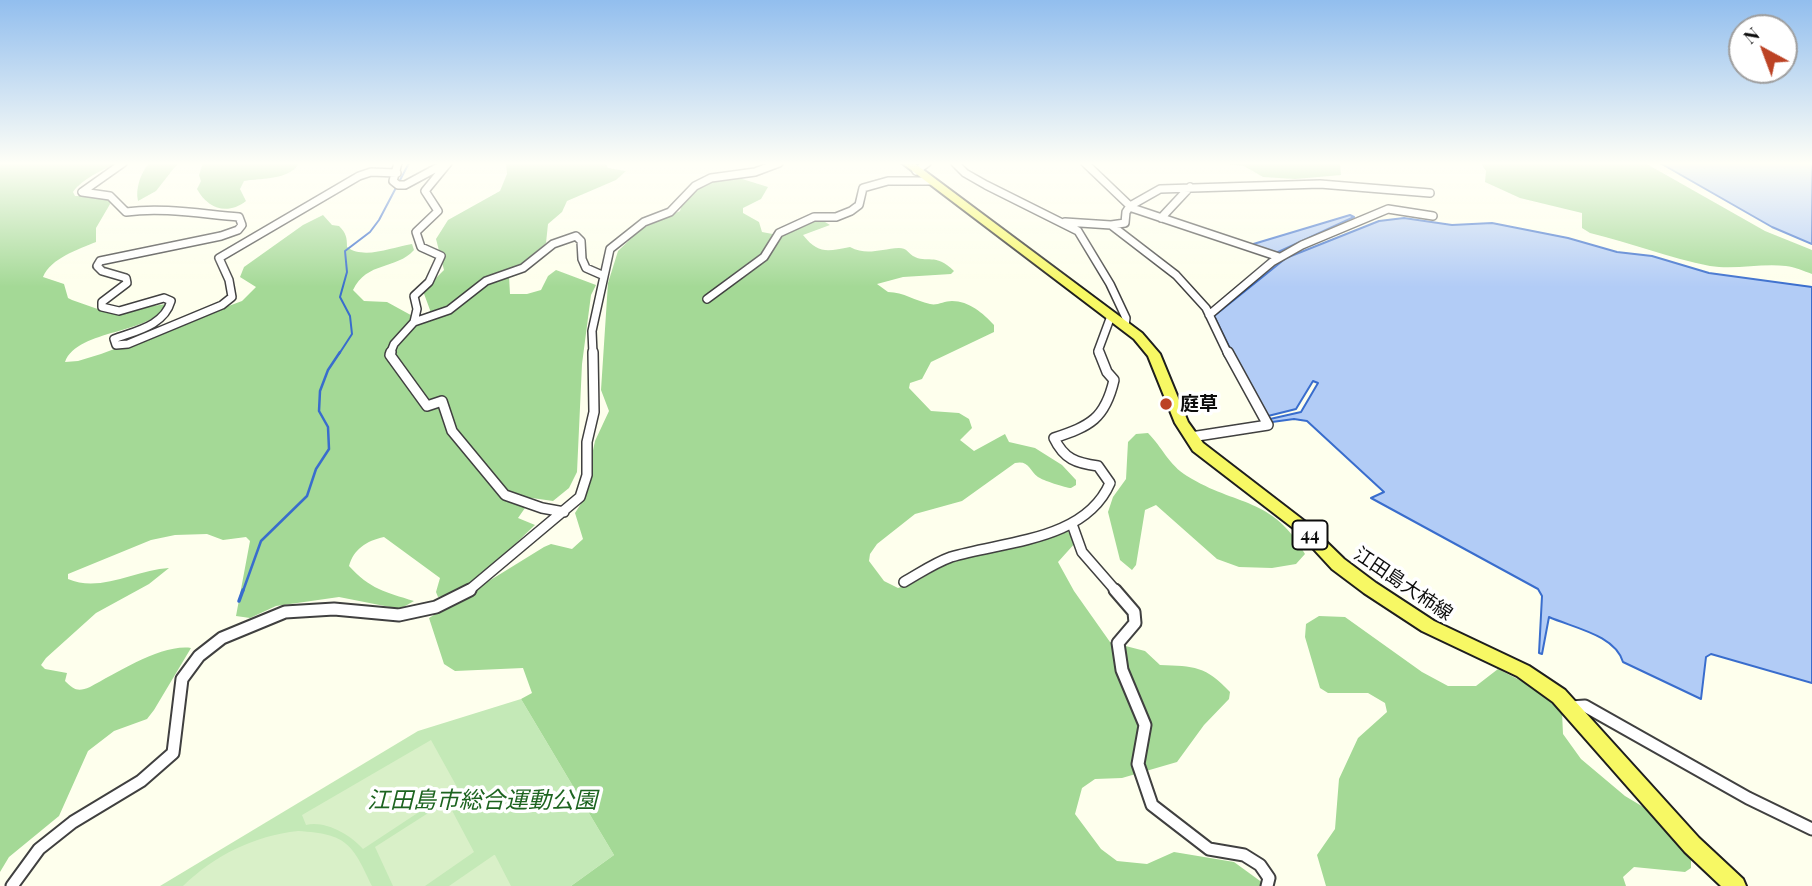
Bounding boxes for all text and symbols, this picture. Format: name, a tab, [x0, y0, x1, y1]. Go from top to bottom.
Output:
north arrow	[1728, 14, 1798, 84]
text: N	[1737, 20, 1764, 49]
place label: 庭草	[1180, 393, 1218, 415]
marker: 庭草	[1158, 396, 1174, 412]
road number: 44	[1292, 520, 1328, 550]
street label: 江田島大柿線	[1349, 543, 1457, 625]
park label: 江田島市総合運動公園	[367, 787, 597, 815]

